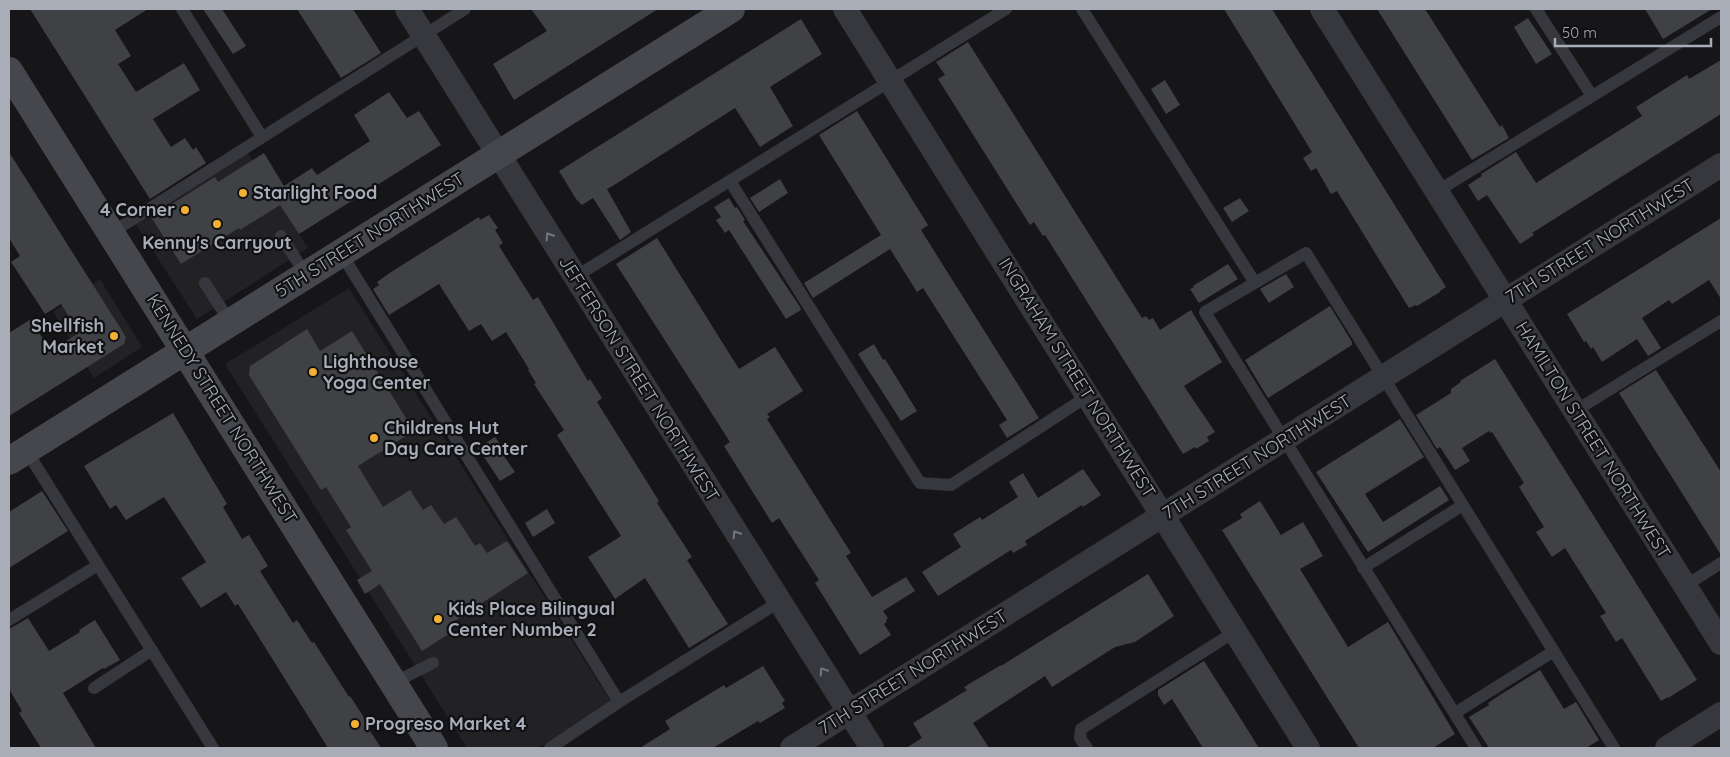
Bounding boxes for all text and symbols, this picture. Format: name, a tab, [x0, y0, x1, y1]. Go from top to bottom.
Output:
scale bar	[1555, 15, 1711, 47]
text: 50 m	[1562, 23, 1597, 42]
street label: 5TH STREET NORTHWEST	[271, 167, 469, 302]
street label: 7TH STREET NORTHWEST	[1501, 173, 1699, 308]
place label: Starlight Food	[253, 181, 377, 204]
marker: Starlight Food	[237, 187, 249, 199]
place label: 4 Corner	[100, 198, 175, 221]
marker: 4 Corner	[179, 204, 191, 216]
marker: Kenny's Carryout	[211, 218, 223, 230]
place label: Kenny's Carryout	[142, 231, 292, 254]
one-way arrow	[546, 232, 556, 241]
street label: JEFFERSON STREET NORTHWEST	[554, 252, 725, 506]
street label: INGRAHAM STREET NORTHWEST	[994, 253, 1161, 502]
street label: KENNEDY STREET NORTHWEST	[142, 290, 303, 528]
place label: Shellfish Market	[31, 314, 104, 358]
street label: HAMILTON STREET NORTHWEST	[1511, 317, 1676, 563]
marker: Shellfish Market	[108, 330, 120, 342]
place label: Lighthouse Yoga Center	[323, 350, 430, 394]
marker: Lighthouse Yoga Center	[307, 366, 319, 378]
street label: 7TH STREET NORTHWEST	[1158, 389, 1356, 524]
place label: Childrens Hut Day Care Center	[384, 416, 528, 460]
marker: Childrens Hut Day Care Center	[368, 432, 380, 444]
one-way arrow	[733, 530, 743, 539]
place label: Kids Place Bilingual Center Number 2	[448, 597, 615, 641]
street label: 7TH STREET NORTHWEST	[814, 604, 1012, 739]
marker: Kids Place Bilingual Center Number 2	[432, 613, 444, 625]
one-way arrow	[820, 668, 829, 677]
place label: Progreso Market 4	[365, 712, 527, 735]
marker: Progreso Market 4	[349, 718, 361, 730]

